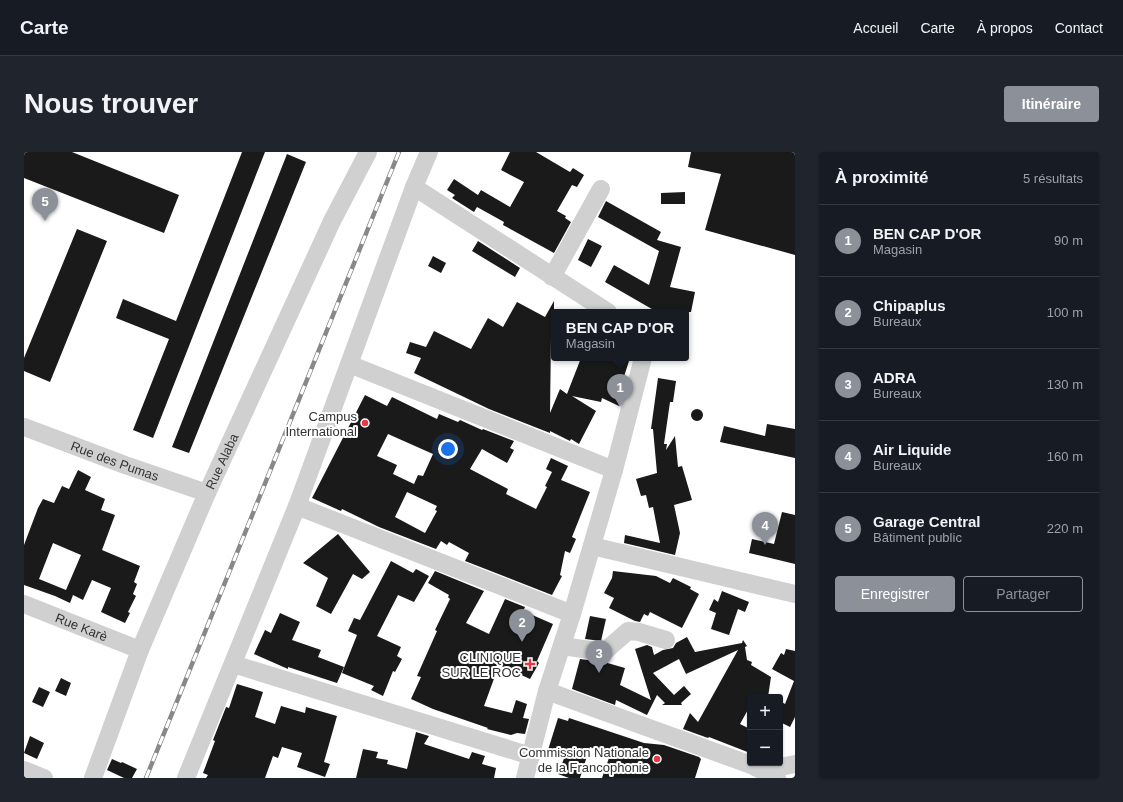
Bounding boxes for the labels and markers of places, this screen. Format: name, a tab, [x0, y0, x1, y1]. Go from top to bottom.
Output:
pin: 5	[32, 188, 58, 221]
pin: 1	[607, 374, 633, 407]
place label: Campus International	[285, 409, 357, 439]
marker: Campus International	[360, 418, 370, 428]
pin: 4	[752, 512, 778, 545]
pin: 2	[509, 609, 535, 642]
pin: 3	[586, 640, 612, 673]
place label: CLINIQUE SUR LE ROC	[442, 650, 521, 680]
marker: CLINIQUE SUR LE ROC	[524, 658, 536, 670]
place label: Commission Nationale de la Francophonie	[519, 745, 649, 775]
marker: Commission Nationale de la Francophonie	[652, 754, 662, 764]

